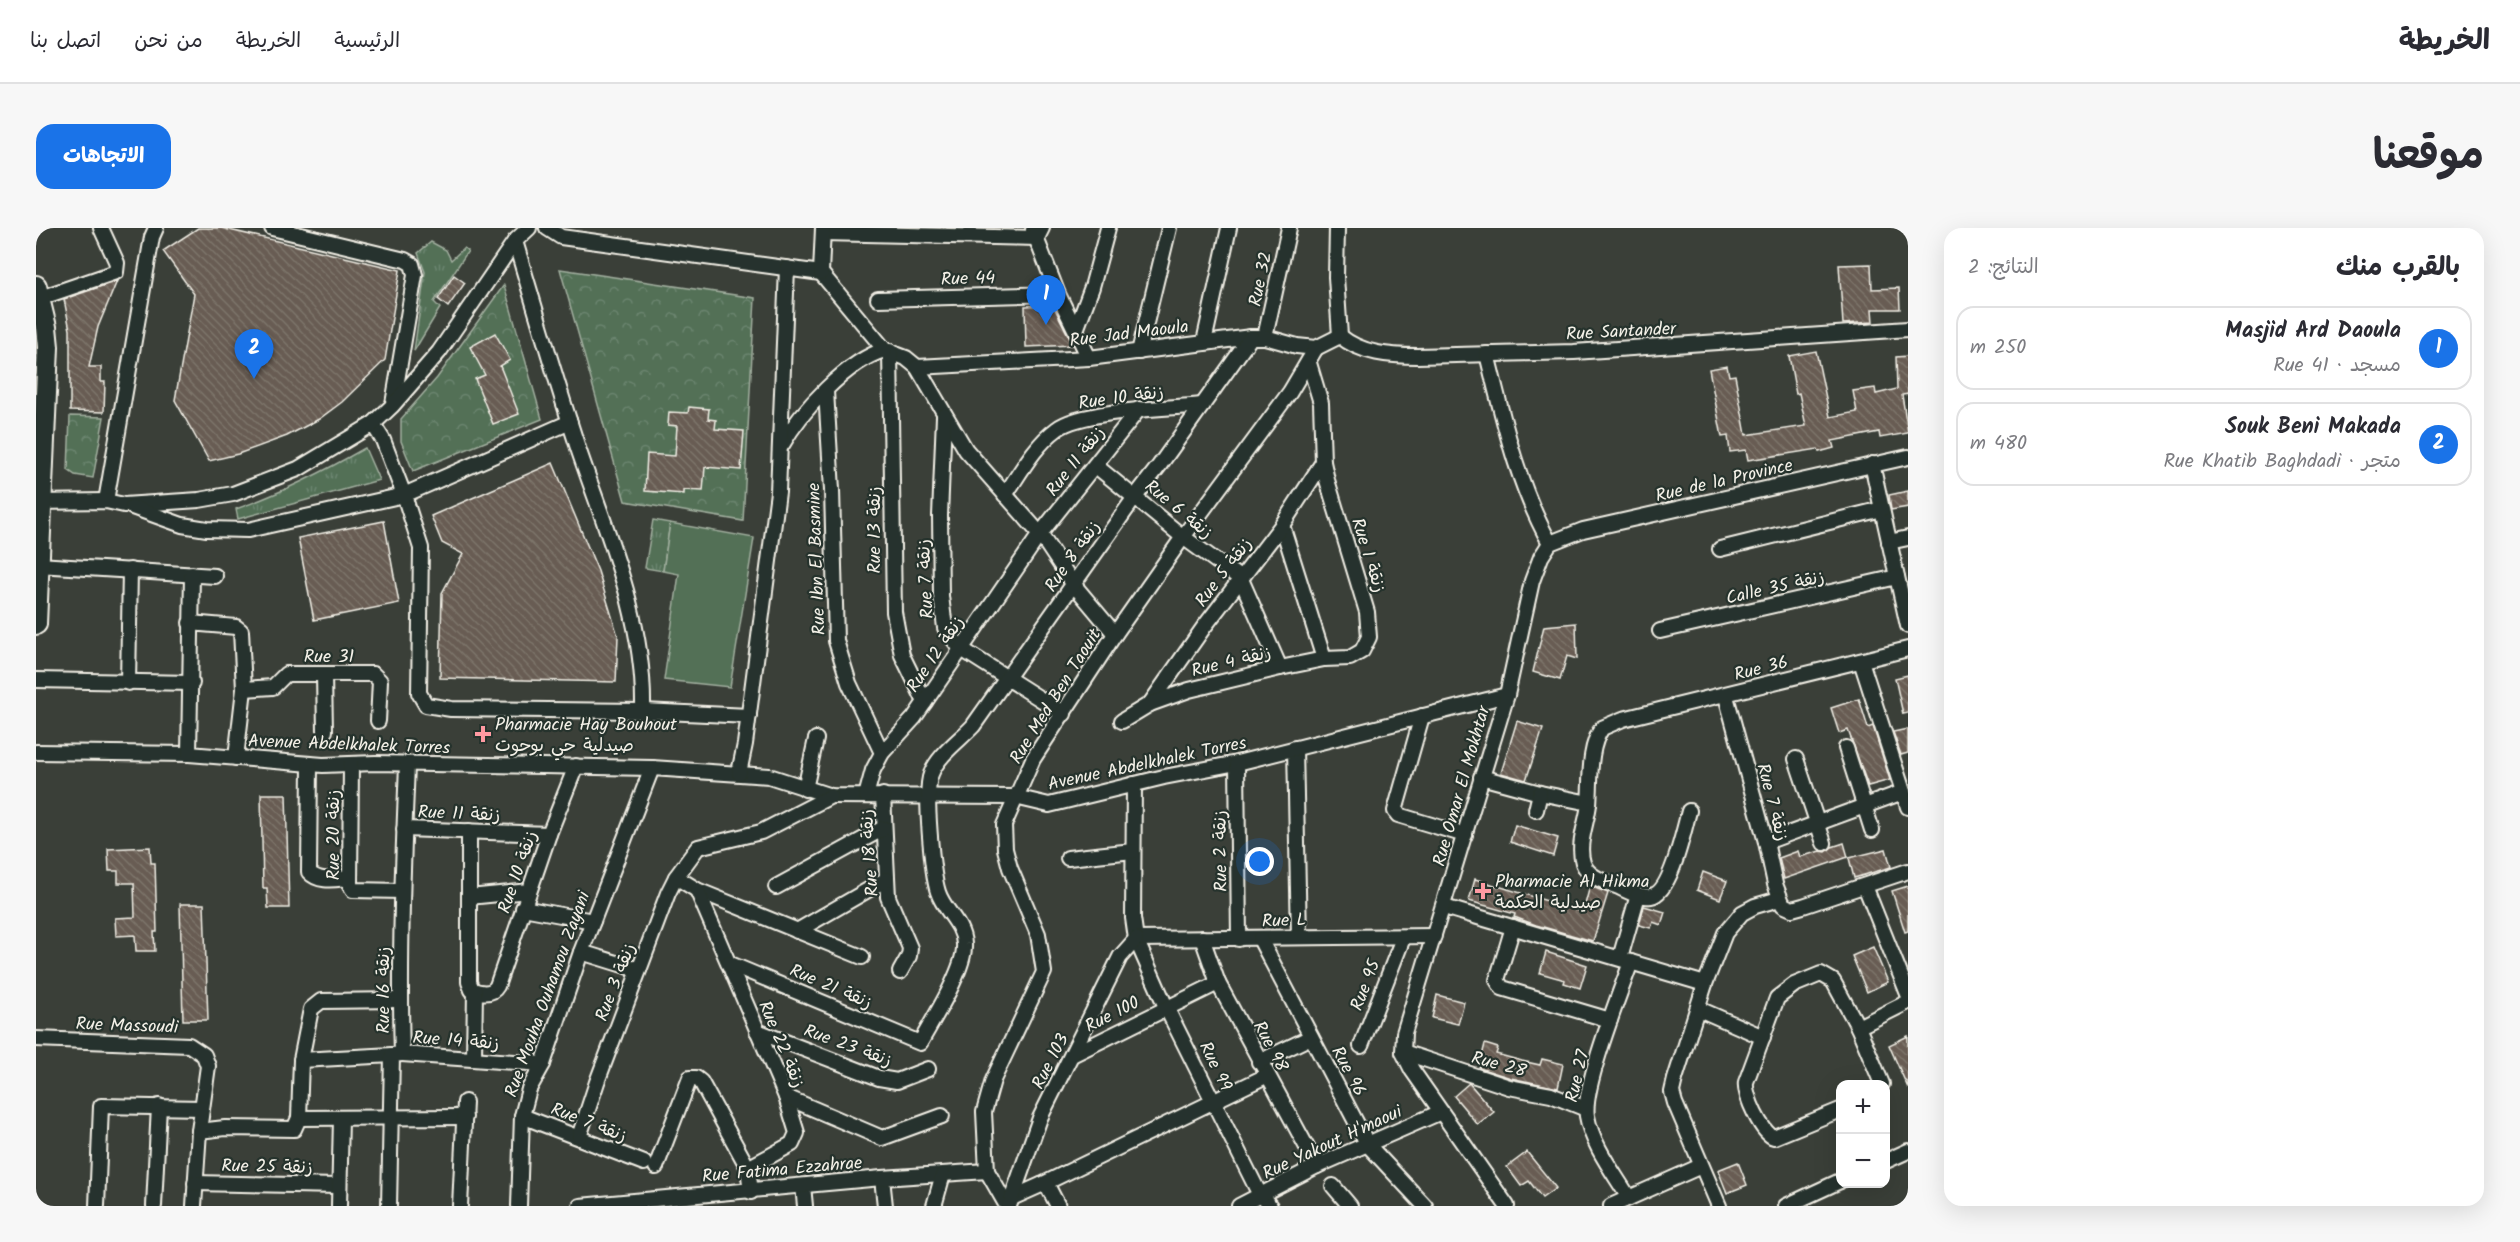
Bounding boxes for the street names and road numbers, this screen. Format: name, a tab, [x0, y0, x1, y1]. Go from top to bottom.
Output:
street label: Rue 32	[1242, 249, 1281, 309]
street label: Rue 44	[940, 264, 996, 295]
street label: Rue Jad Maoula	[1068, 313, 1190, 356]
street label: Rue Santander	[1565, 315, 1678, 350]
street label: Rue 10 زنقة	[1077, 378, 1166, 419]
street label: Rue 11 زنقة	[1039, 420, 1113, 503]
street label: Rue de la Province	[1653, 452, 1796, 511]
street label: Rue 6 زنقة	[1137, 473, 1219, 547]
street label: Rue Ibn El Basmine	[800, 482, 835, 636]
street label: Rue 13 زنقة	[861, 486, 890, 574]
street label: Rue 1 زنقة	[1342, 514, 1393, 597]
street label: Rue 8 زنقة	[1038, 515, 1109, 599]
street label: Rue 5 زنقة	[1188, 532, 1260, 614]
street label: Rue 7 زنقة	[910, 538, 943, 619]
street label: Calle 35 زنقة	[1723, 563, 1827, 614]
street label: Rue 12 زنقة	[900, 611, 973, 699]
street label: Rue Med Ben Taouit	[1003, 622, 1110, 770]
street label: Rue 4 زنقة	[1188, 639, 1274, 686]
street label: Rue 31	[304, 643, 354, 672]
street label: Rue 36	[1731, 649, 1791, 690]
street label: Rue Omar El Mokhtar	[1426, 702, 1499, 870]
street label: Avenue Abdelkhalek Torres	[247, 727, 451, 764]
street label: Avenue Abdelkhalek Torres	[1045, 729, 1250, 800]
street label: Rue 7 زنقة	[1747, 760, 1796, 845]
street label: Rue 20 زنقة	[320, 790, 349, 880]
street label: Rue 11 زنقة	[417, 799, 501, 830]
street label: Rue 18 زنقة	[853, 808, 888, 898]
street label: Rue 2 زنقة	[1206, 810, 1237, 892]
street label: Rue 10 زنقة	[491, 827, 546, 918]
street label: Rue Mouha Ouhamou Zayani	[498, 887, 599, 1102]
street label: Rue L	[1261, 906, 1307, 937]
street label: Rue 3 زنقة	[588, 939, 645, 1026]
street label: Rue 16 زنقة	[370, 947, 399, 1033]
street label: Rue 95	[1343, 954, 1390, 1015]
street label: Rue 21 زنقة	[785, 957, 876, 1018]
street label: Rue 100	[1080, 989, 1145, 1041]
street label: Rue 22 زنقة	[749, 997, 812, 1093]
street label: Rue Massoudi	[75, 1010, 179, 1043]
street label: Rue 98	[1244, 1016, 1295, 1078]
street label: Rue 23 زنقة	[799, 1017, 896, 1076]
street label: Rue 14 زنقة	[412, 1024, 500, 1059]
street label: Rue 103	[1025, 1029, 1078, 1095]
street label: Rue 99	[1190, 1037, 1239, 1097]
street label: Rue 96	[1322, 1041, 1373, 1102]
street label: Rue 28	[1468, 1044, 1529, 1087]
street label: Rue 27	[1558, 1046, 1599, 1106]
street label: Rue 7 زنقة	[546, 1096, 631, 1151]
street label: Rue Yakout H'maoui	[1258, 1098, 1408, 1188]
street label: Rue Fatima Ezzahrae	[701, 1149, 863, 1192]
street label: Rue 25 زنقة	[221, 1152, 313, 1183]

